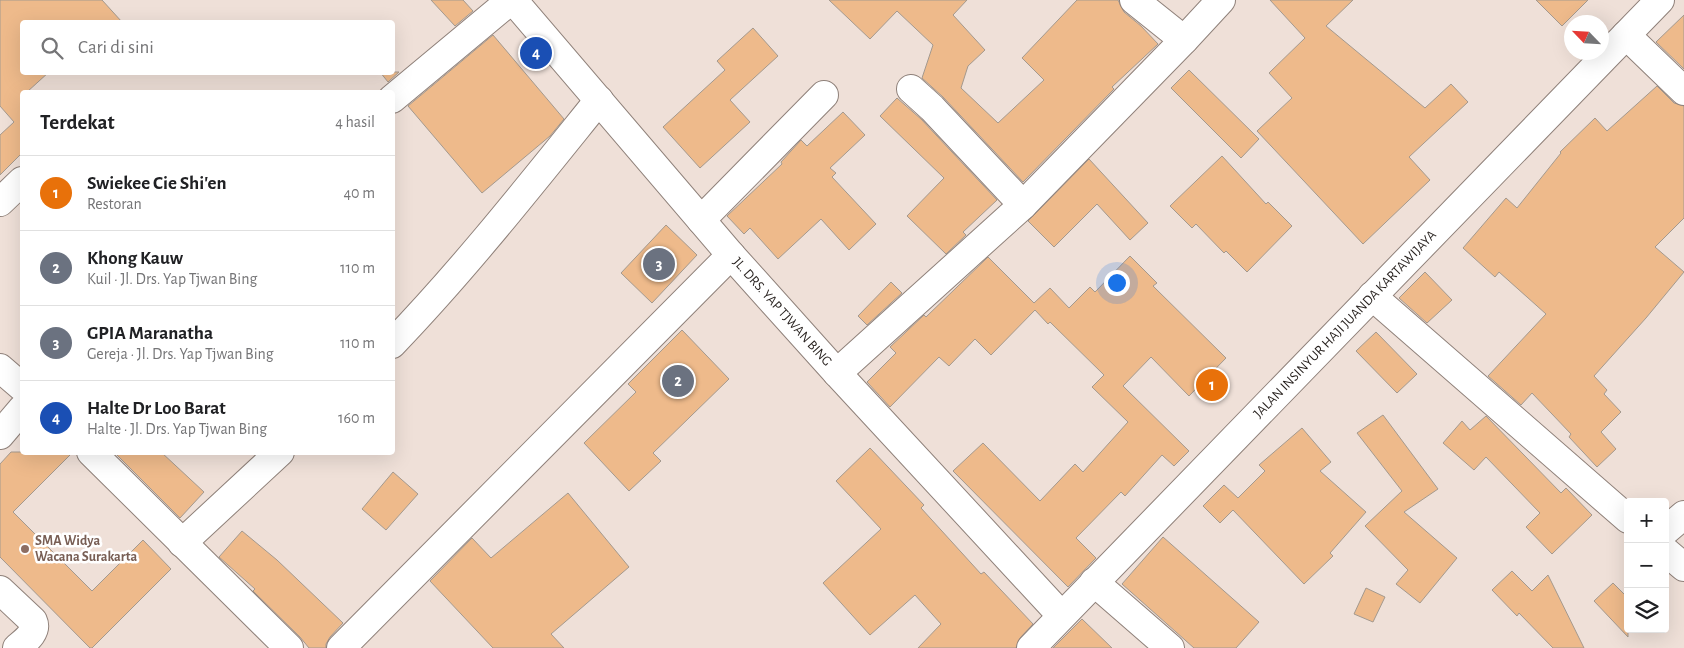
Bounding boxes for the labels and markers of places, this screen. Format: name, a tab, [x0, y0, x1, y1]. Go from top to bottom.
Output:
pin: 4	[520, 34, 552, 72]
pin: 3	[643, 245, 675, 283]
pin: 2	[662, 362, 694, 400]
pin: 1	[1196, 366, 1228, 404]
place label: SMA Widya Wacana Surakarta	[35, 534, 137, 564]
marker: SMA Widya Wacana Surakarta	[19, 543, 31, 555]

